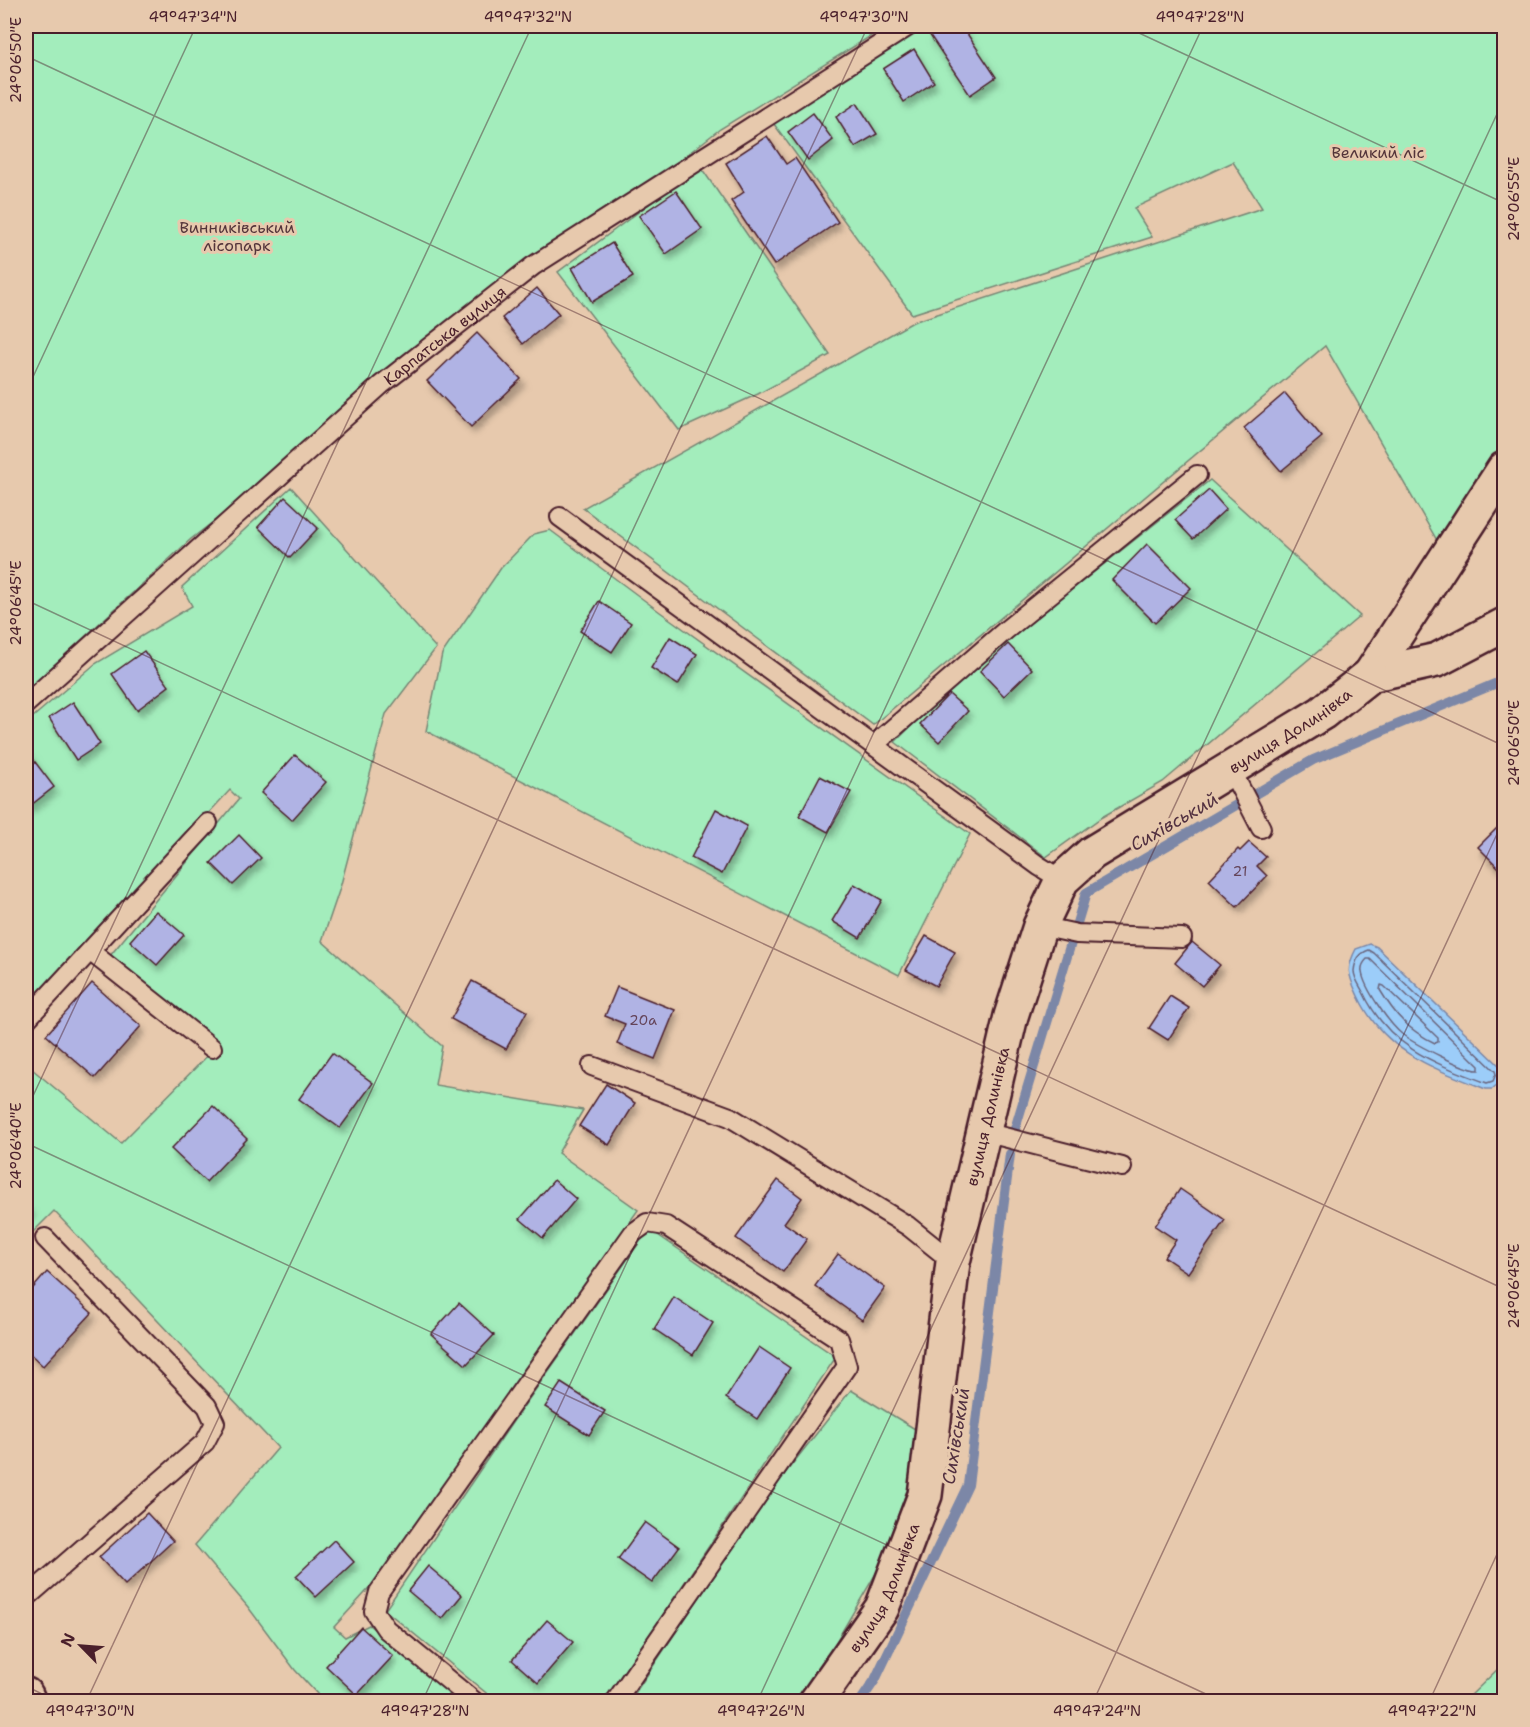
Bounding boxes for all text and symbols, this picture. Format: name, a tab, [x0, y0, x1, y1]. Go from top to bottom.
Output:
text: 49°47'34"N	[148, 7, 238, 27]
text: 49°47'32"N	[484, 7, 572, 27]
text: 49°47'30"N	[819, 7, 909, 27]
text: 49°47'28"N	[1155, 7, 1245, 27]
text: 24°06'50"E	[6, 17, 26, 103]
park label: Великий ліс	[1331, 142, 1425, 163]
text: 24°06'55"E	[1504, 157, 1524, 241]
park label: Винниківський лісопарк	[179, 217, 295, 256]
street label: Карпатська вулиця	[379, 281, 510, 390]
text: 24°06'45"E	[6, 560, 26, 646]
street label: вулиця Долинівка	[1225, 683, 1356, 778]
text: 24°06'50"E	[1504, 700, 1524, 786]
water label: Сихівський	[1126, 787, 1222, 857]
house number: 21	[1233, 862, 1247, 880]
house number: 20а	[629, 1011, 657, 1029]
street label: вулиця Долинівка	[961, 1045, 1014, 1188]
text: 24°06'40"E	[6, 1102, 26, 1190]
text: 24°06'45"E	[1504, 1243, 1524, 1329]
water label: Сихівський	[937, 1386, 975, 1486]
street label: вулиця Долинівка	[844, 1520, 924, 1657]
north arrow	[51, 1616, 111, 1676]
text: N	[56, 1630, 80, 1650]
text: 49°47'30"N	[45, 1701, 135, 1721]
text: 49°47'28"N	[380, 1701, 470, 1721]
text: 49°47'26"N	[717, 1701, 805, 1721]
text: 49°47'24"N	[1053, 1701, 1141, 1721]
text: 49°47'22"N	[1388, 1701, 1476, 1721]

